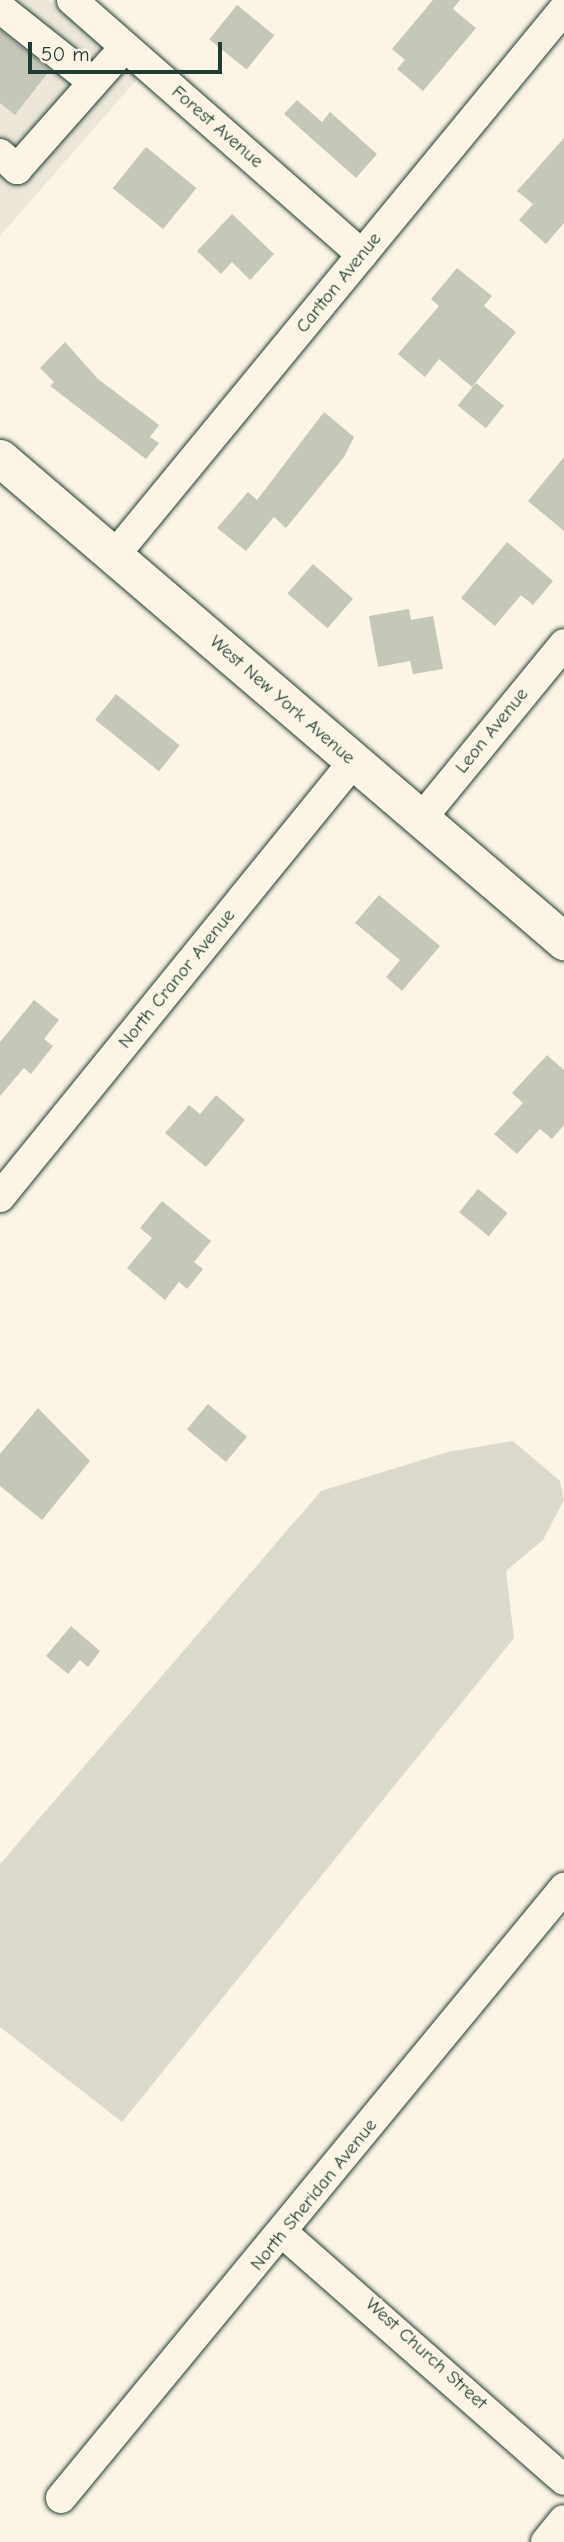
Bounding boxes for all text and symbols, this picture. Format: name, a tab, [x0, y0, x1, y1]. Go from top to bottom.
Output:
scale bar	[32, 28, 226, 72]
text: 50 m	[41, 42, 90, 66]
street label: Forest Avenue	[166, 81, 268, 173]
street label: Carlton Avenue	[291, 228, 387, 338]
street label: West New York Avenue	[205, 631, 359, 769]
street label: Leon Avenue	[451, 684, 533, 778]
street label: North Cranor Avenue	[114, 905, 240, 1053]
street label: North Sheridan Avenue	[246, 2115, 382, 2275]
street label: West Church Street	[360, 2293, 492, 2415]

